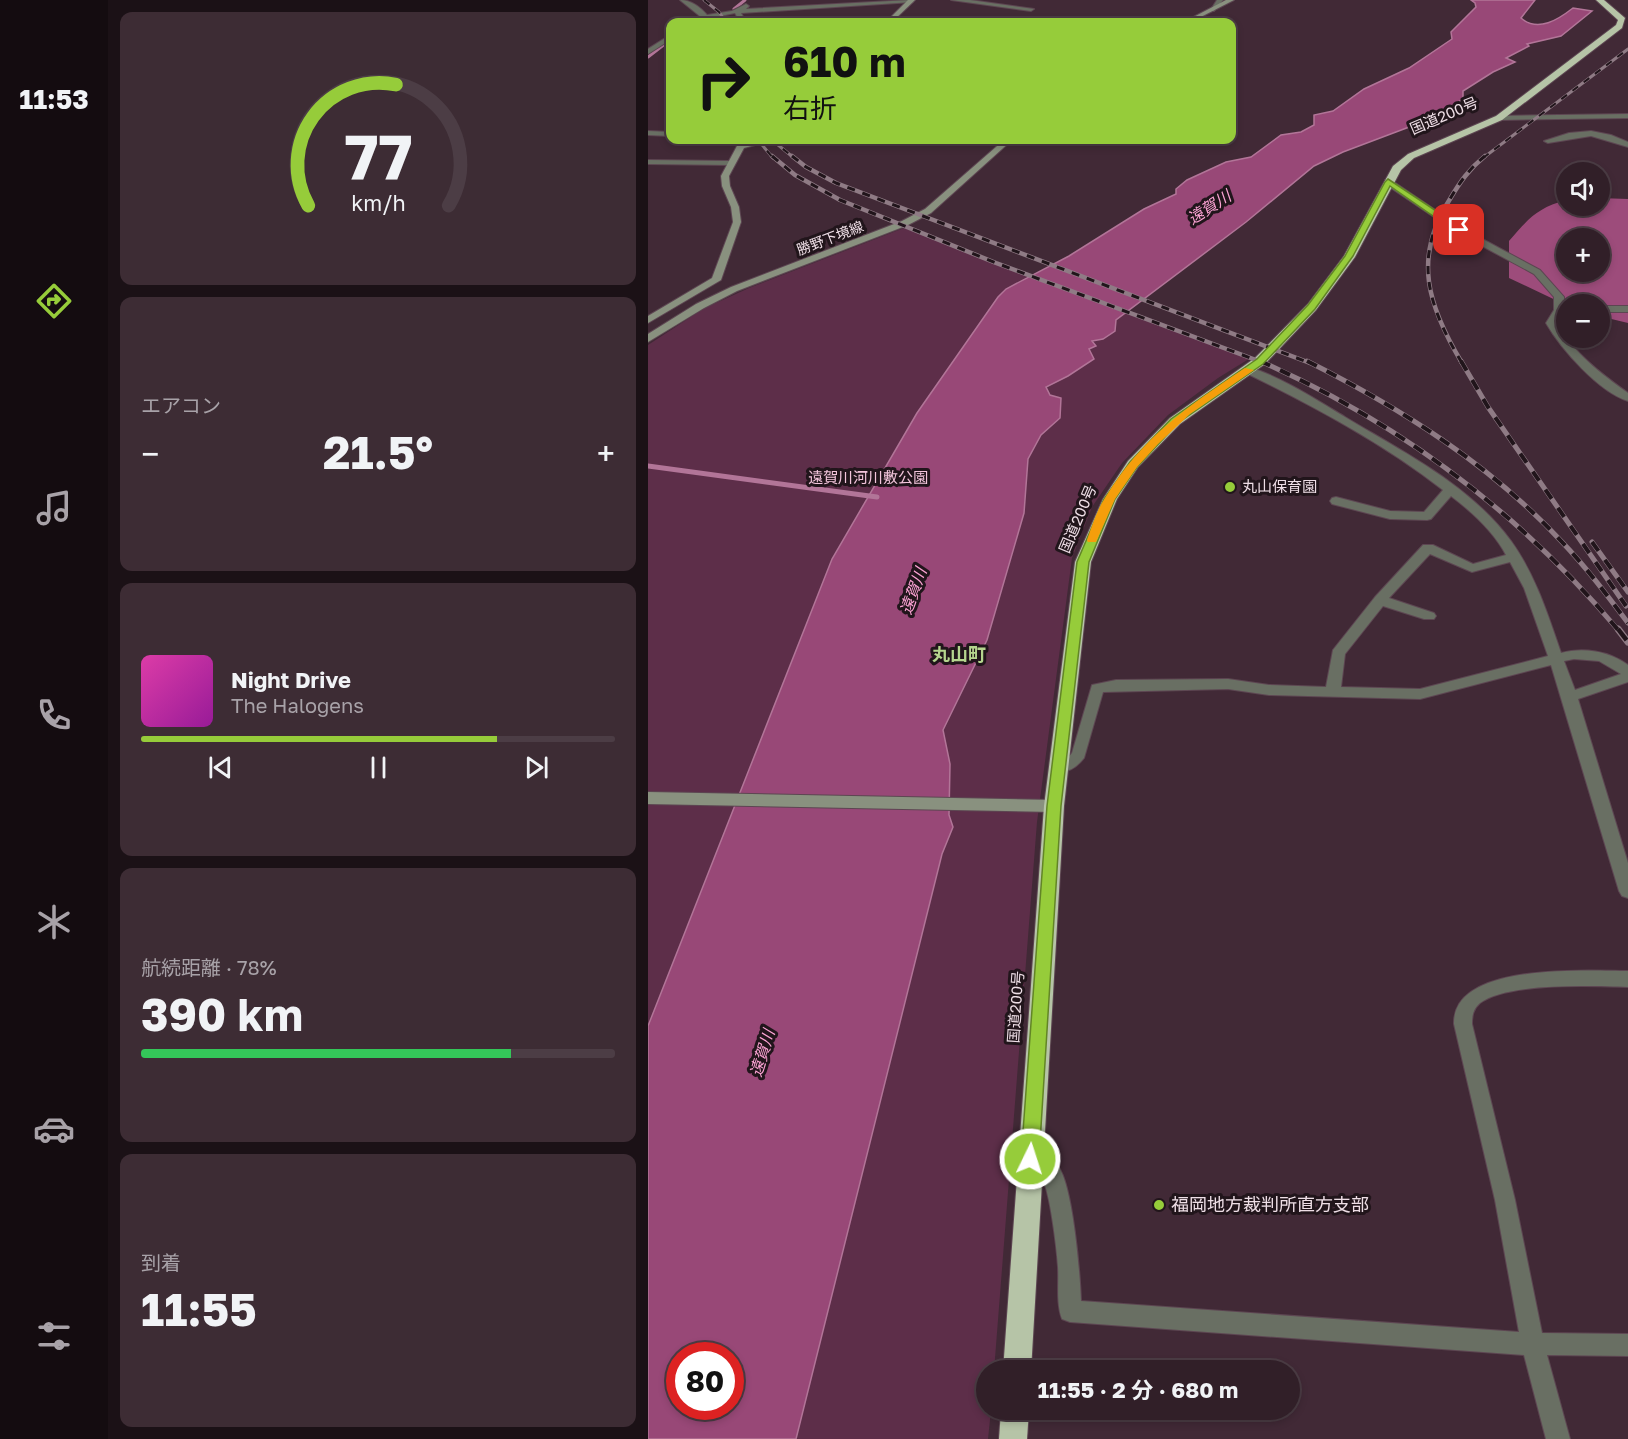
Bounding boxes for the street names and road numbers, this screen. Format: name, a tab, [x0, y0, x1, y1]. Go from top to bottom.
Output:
street label: 国道200号	[1407, 93, 1480, 137]
street label: 勝野下境線	[794, 217, 866, 258]
street label: 国道200号	[1055, 482, 1099, 555]
street label: 国道200号	[1004, 970, 1027, 1044]

